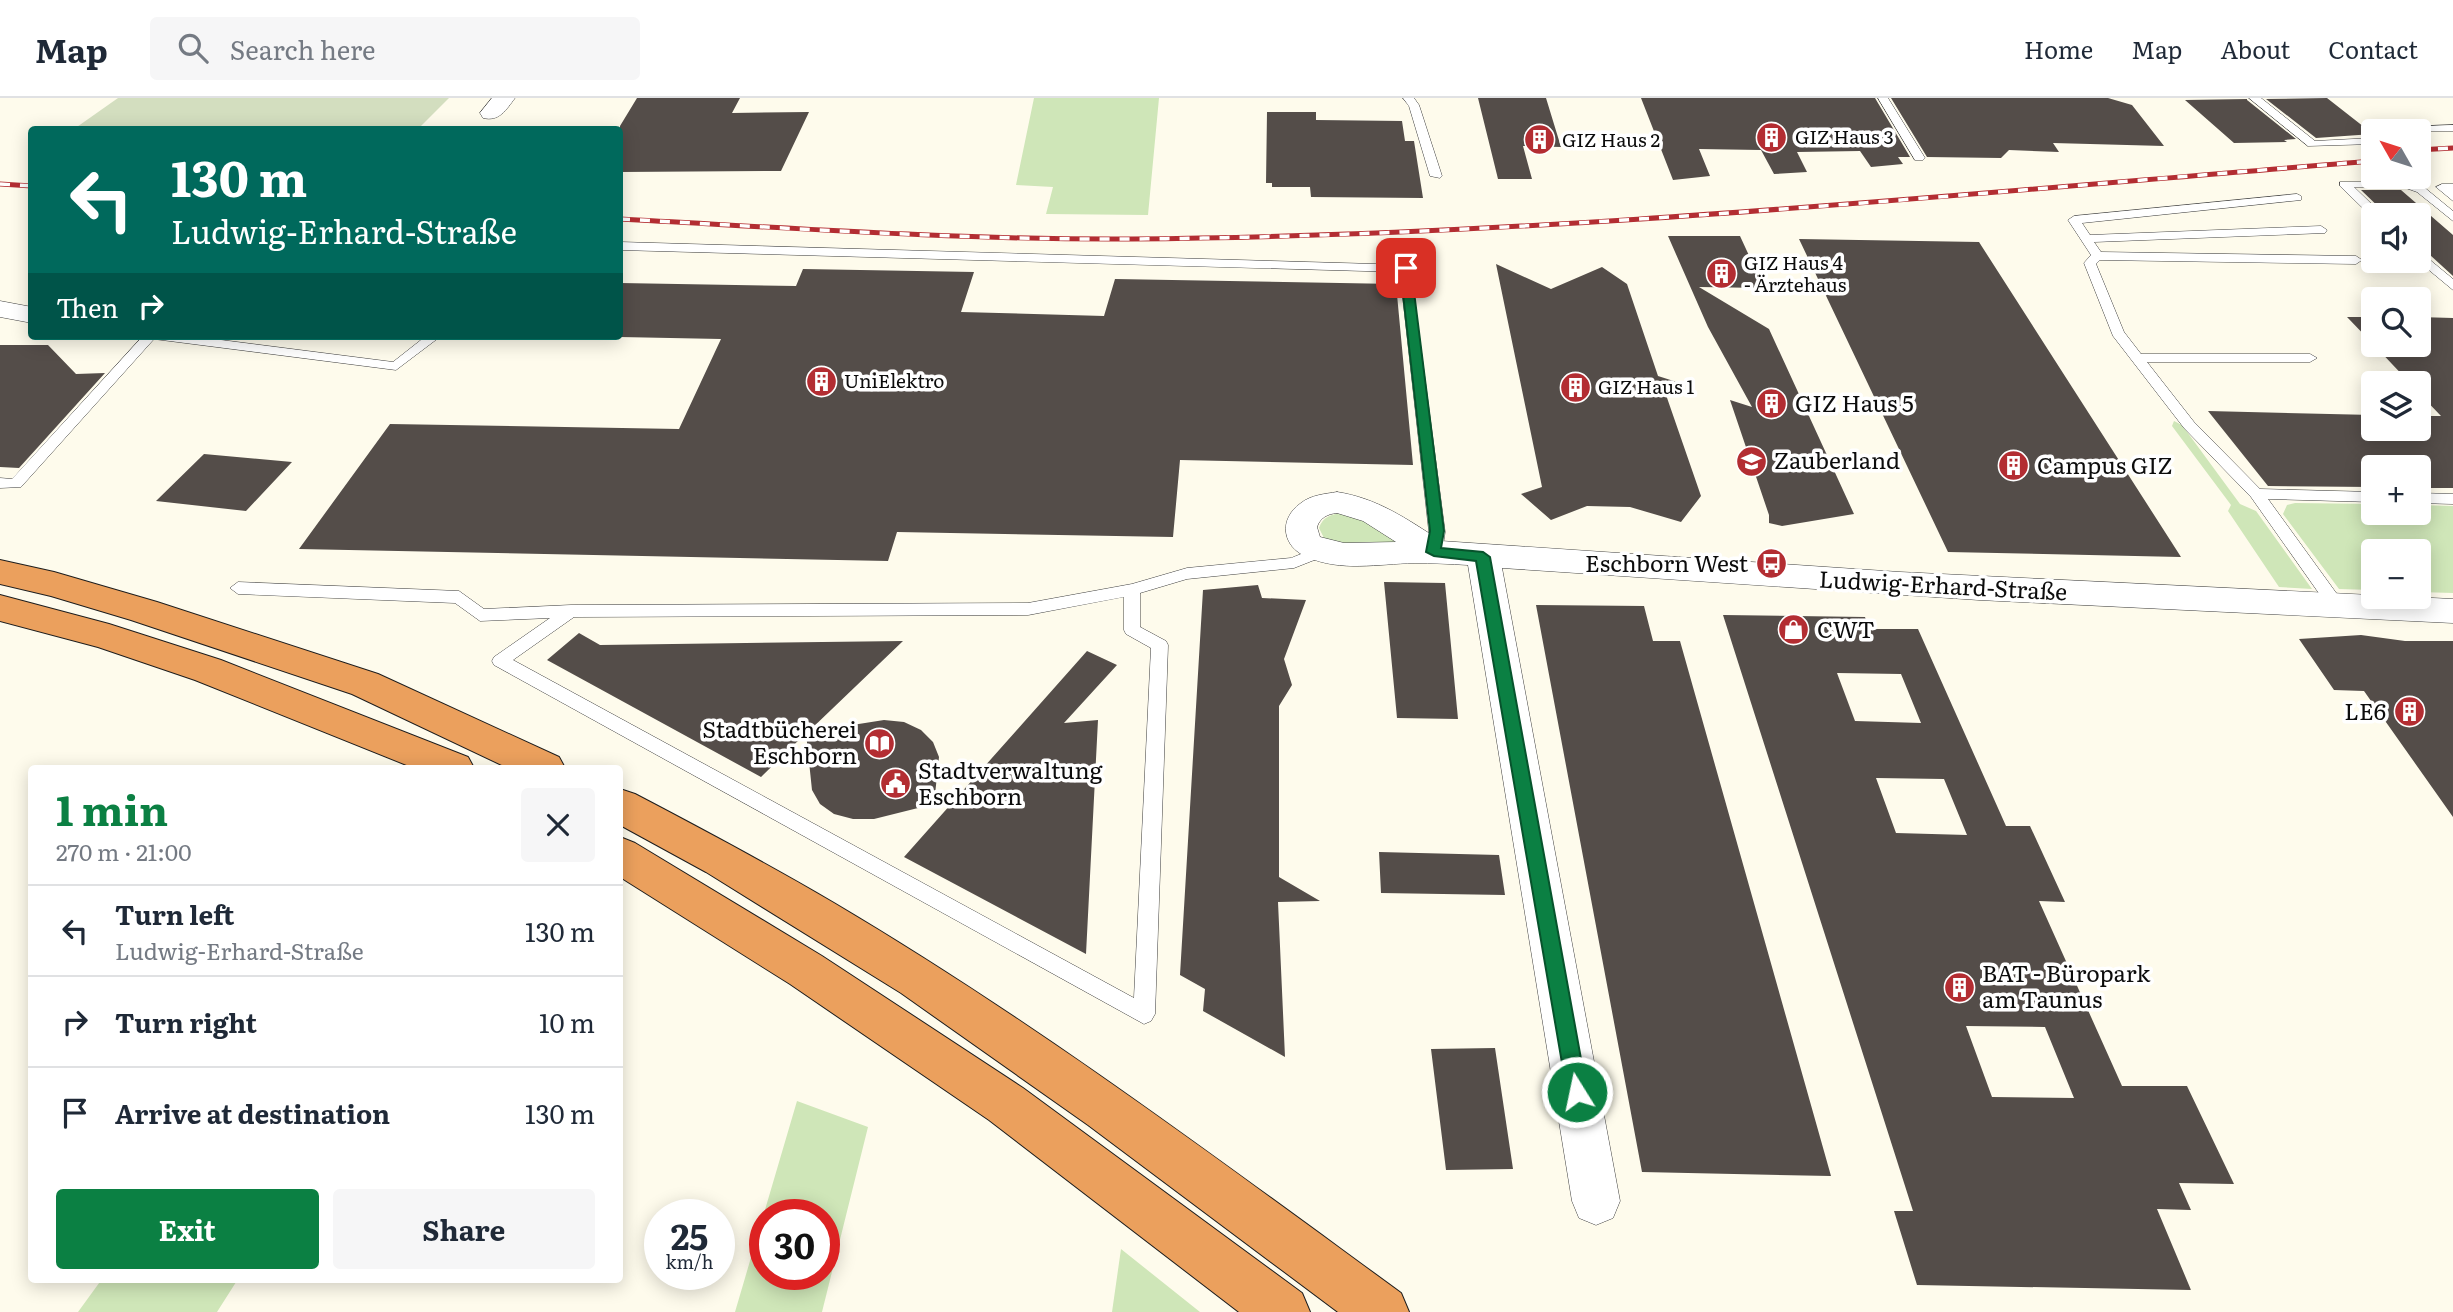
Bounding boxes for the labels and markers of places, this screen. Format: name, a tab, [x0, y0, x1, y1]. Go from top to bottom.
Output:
building icon: GIZ Haus 3	[1755, 120, 1789, 154]
place label: GIZ Haus 3	[1795, 122, 1894, 150]
building icon: GIZ Haus 2	[1522, 123, 1556, 157]
place label: GIZ Haus 2	[1562, 125, 1660, 153]
pin	[1376, 238, 1436, 298]
place label: GIZ Haus 4 - Ärztehaus	[1744, 248, 1847, 298]
building icon: GIZ Haus 4 - Ärztehaus	[1704, 257, 1738, 291]
building icon: UniElektro	[804, 364, 838, 398]
place label: UniElektro	[844, 366, 944, 394]
building icon: GIZ Haus 1	[1558, 370, 1592, 404]
place label: GIZ Haus 1	[1598, 372, 1694, 400]
place label: GIZ Haus 5	[1795, 385, 1914, 419]
building icon: GIZ Haus 5	[1755, 387, 1789, 421]
place label: Zauberland	[1774, 442, 1900, 476]
school or university icon: Zauberland	[1734, 444, 1768, 478]
place label: Campus GIZ	[2037, 447, 2173, 481]
building icon: Campus GIZ	[1997, 449, 2031, 483]
place label: Eschborn West	[1585, 545, 1749, 579]
bus stop icon: Eschborn West	[1754, 547, 1788, 581]
place label: CWT	[1817, 611, 1875, 645]
shop icon: CWT	[1777, 613, 1811, 647]
place label: LE6	[2344, 693, 2386, 727]
building icon: LE6	[2392, 695, 2426, 729]
place label: Stadtbücherei Eschborn	[702, 711, 857, 771]
library icon: Stadtbücherei Eschborn	[863, 726, 897, 760]
place label: Stadtverwaltung Eschborn	[918, 752, 1103, 812]
public building icon: Stadtverwaltung Eschborn	[878, 767, 912, 801]
place label: BAT - Büropark am Taunus	[1982, 955, 2151, 1015]
building icon: BAT - Büropark am Taunus	[1942, 970, 1976, 1004]

